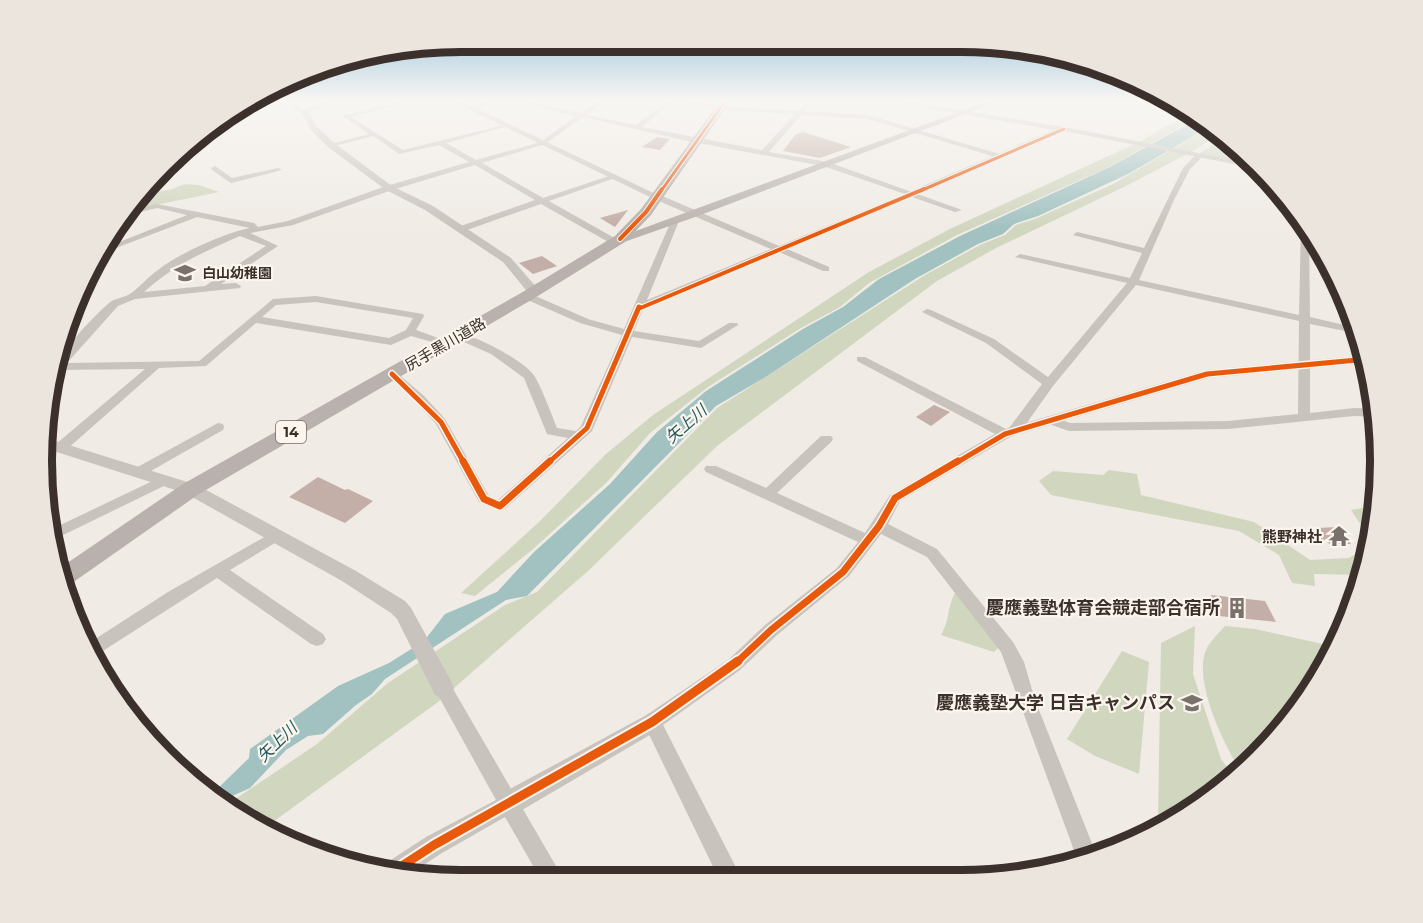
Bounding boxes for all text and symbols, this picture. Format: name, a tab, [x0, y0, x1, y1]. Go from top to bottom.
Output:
school or university icon: 白山幼稚園	[173, 261, 197, 285]
place label: 白山幼稚園	[202, 264, 272, 282]
street label: 尻手黒川道路	[401, 313, 489, 375]
water label: 矢上川	[662, 400, 712, 447]
road number: 14	[276, 421, 306, 443]
temple icon: 熊野神社	[1327, 524, 1351, 548]
place label: 熊野神社	[1262, 527, 1322, 546]
building icon: 慶應義塾体育会競走部合宿所	[1225, 596, 1249, 620]
place label: 慶應義塾体育会競走部合宿所	[986, 597, 1220, 619]
school or university icon: 慶應義塾大学 日吉キャンパス	[1180, 691, 1204, 715]
place label: 慶應義塾大学 日吉キャンパス	[936, 692, 1175, 714]
water label: 矢上川	[253, 717, 302, 766]

